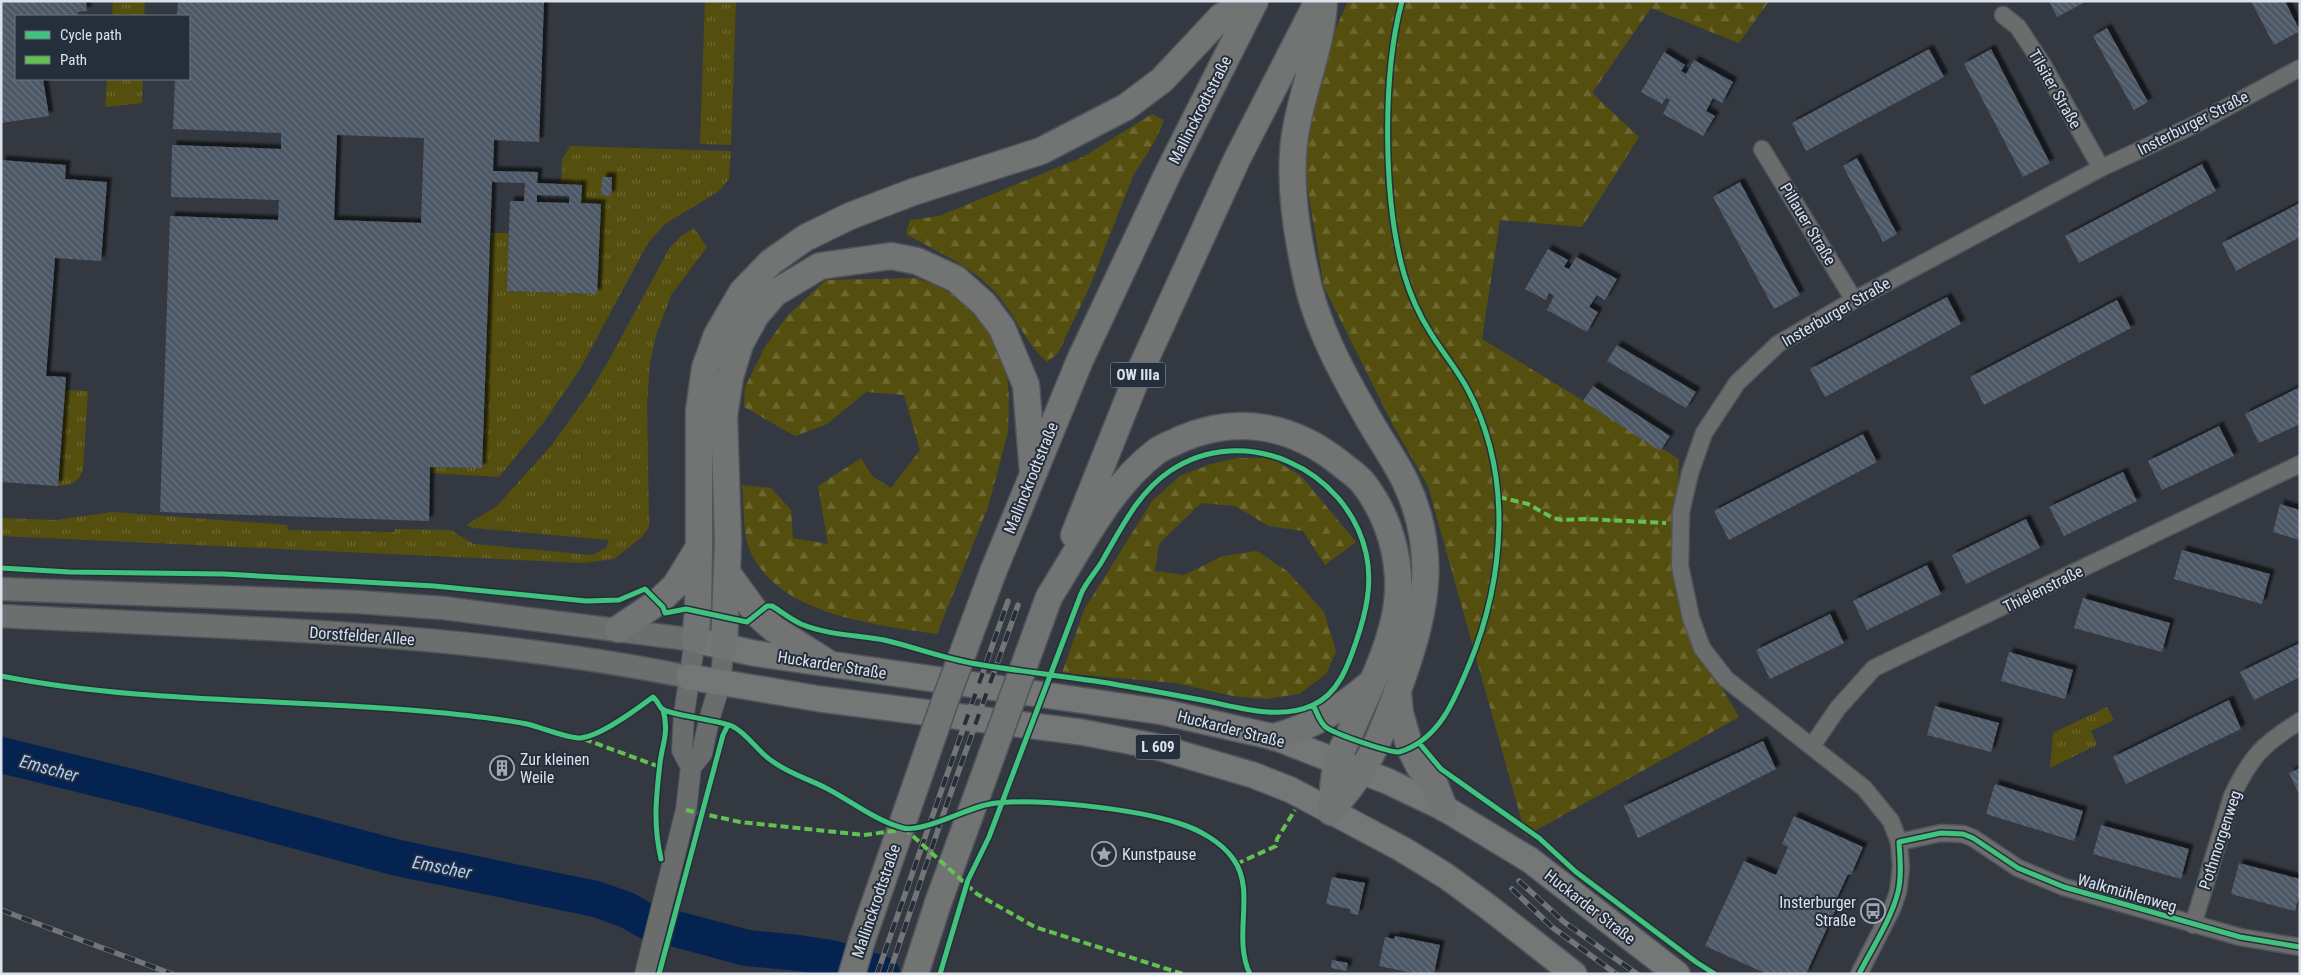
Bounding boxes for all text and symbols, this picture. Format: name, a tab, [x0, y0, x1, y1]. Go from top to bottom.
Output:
legend	[15, 15, 190, 80]
text: Cycle path	[60, 26, 122, 44]
street label: Tilsiter Straße	[2025, 46, 2085, 132]
text: Path	[60, 51, 87, 69]
street label: Mallinckrodtstraße	[1165, 53, 1235, 167]
street label: Insterburger Straße	[2135, 87, 2251, 159]
street label: Pillauer Straße	[1776, 179, 1840, 269]
street label: Insterburger Straße	[1779, 273, 1893, 351]
road number: OW IIIa	[1110, 362, 1166, 388]
street label: Mallinckrodtstraße	[1000, 419, 1062, 537]
street label: Thielenstraße	[2000, 562, 2086, 616]
street label: Dorstfelder Allee	[309, 623, 415, 649]
street label: Huckarder Straße	[776, 647, 888, 683]
street label: Huckarder Straße	[1175, 707, 1287, 751]
road number: L 609	[1136, 734, 1180, 760]
water label: Emscher	[17, 750, 81, 786]
place label: Zur kleinen Weile	[520, 750, 590, 787]
building icon: Zur kleinen Weile	[489, 755, 515, 781]
street label: Pothmorgenweg	[2195, 788, 2245, 892]
place icon: Kunstpause	[1091, 841, 1117, 867]
street label: Mallinckrodtstraße	[848, 842, 904, 960]
place label: Kunstpause	[1122, 845, 1196, 864]
water label: Emscher	[411, 851, 474, 883]
street label: Huckarder Straße	[1541, 866, 1639, 948]
street label: Walkmühlenweg	[2075, 870, 2179, 916]
place label: Insterburger Straße	[1779, 893, 1856, 930]
bus stop icon: Insterburger Straße	[1860, 898, 1886, 924]

